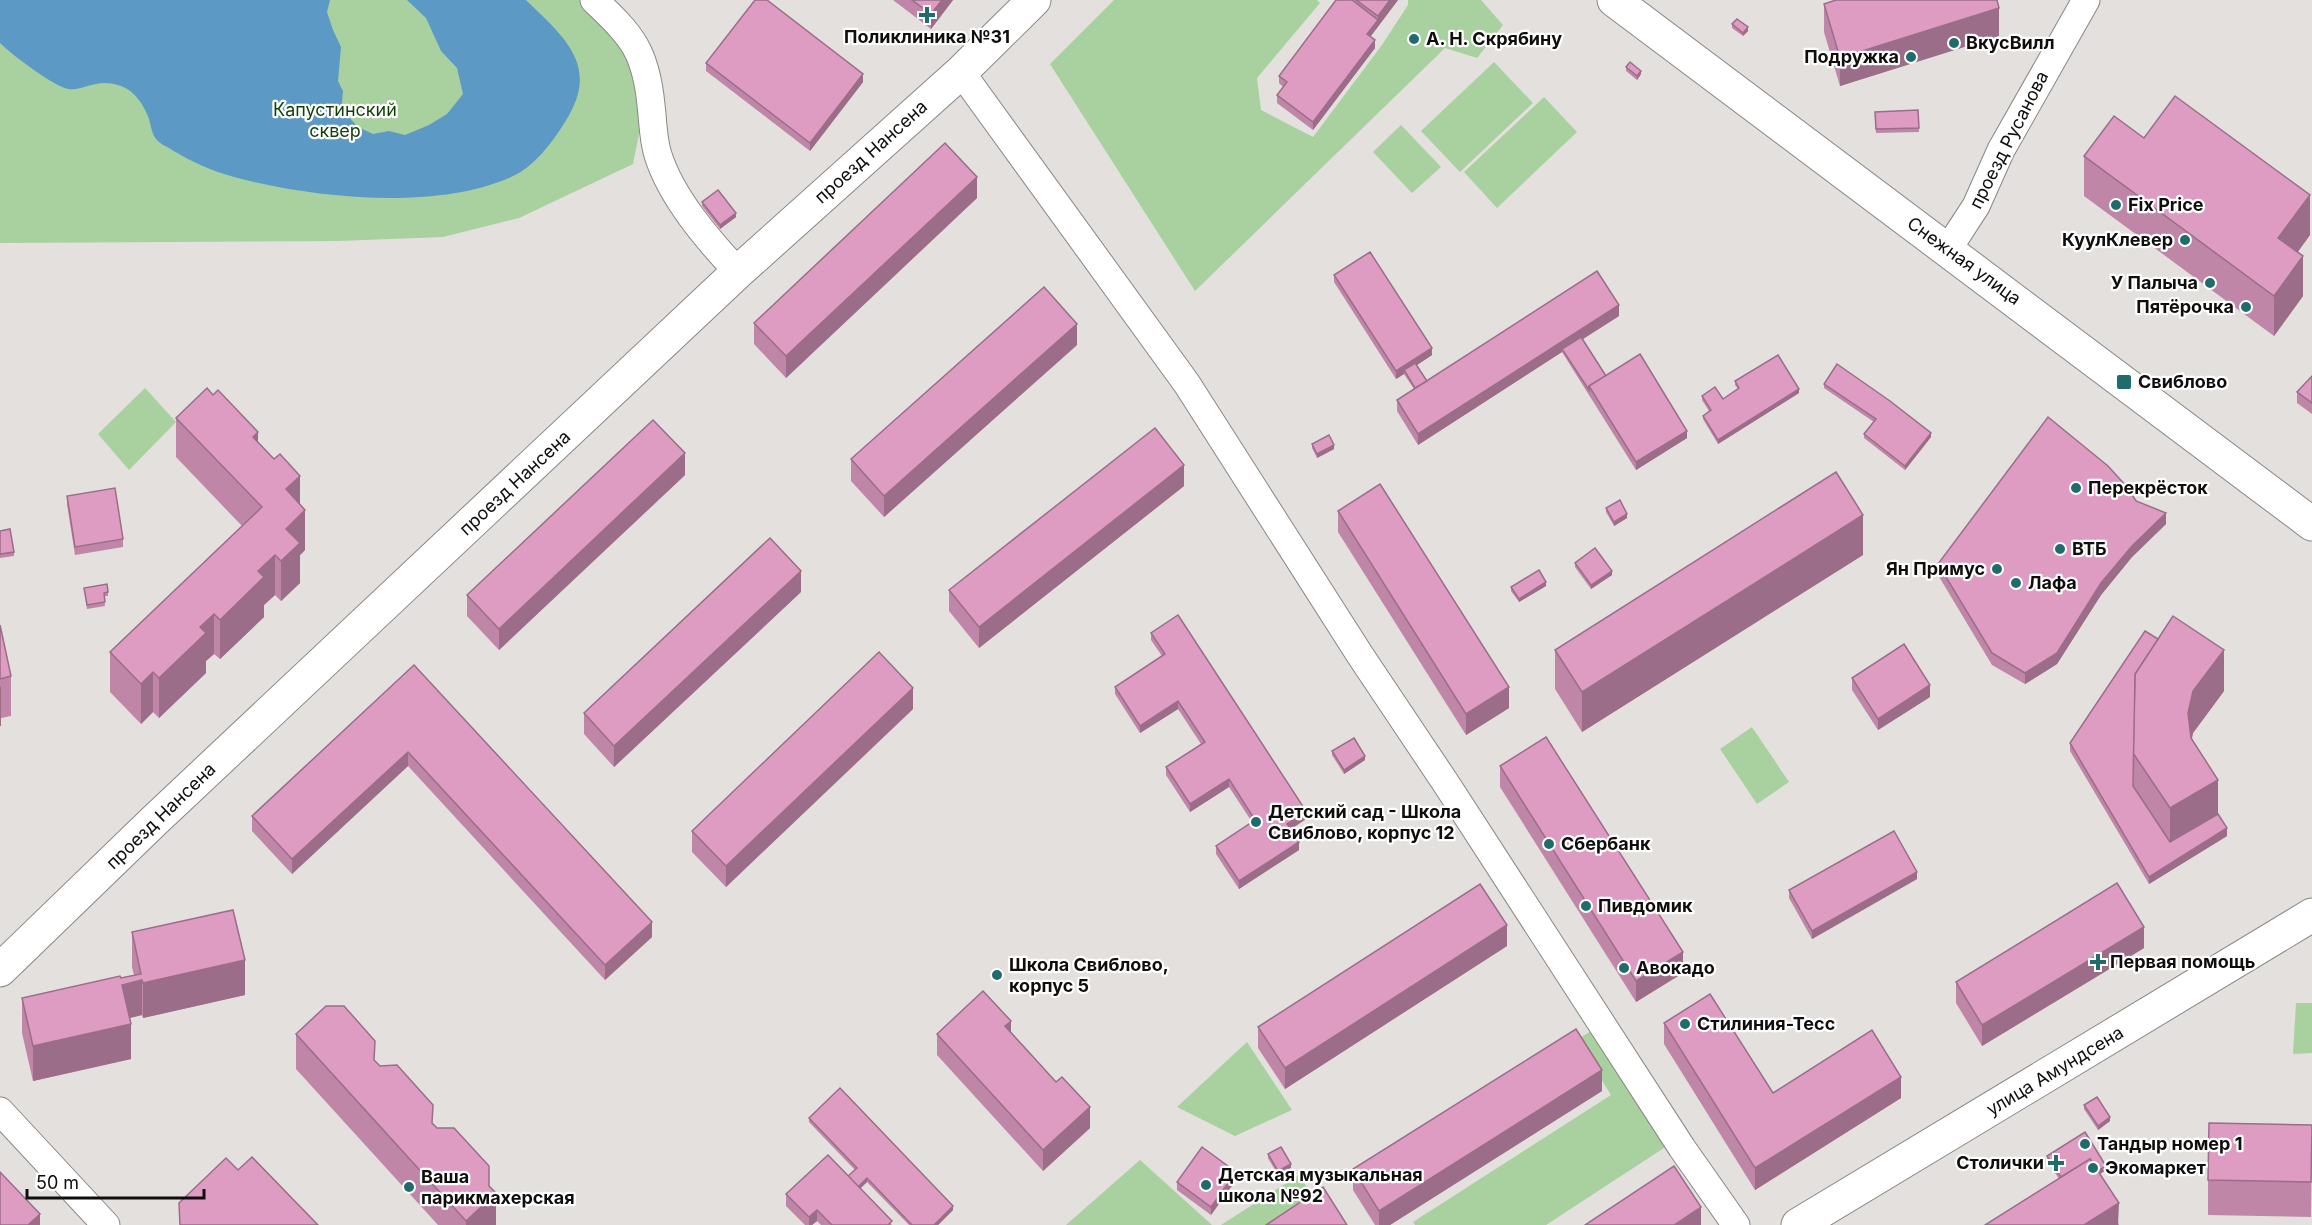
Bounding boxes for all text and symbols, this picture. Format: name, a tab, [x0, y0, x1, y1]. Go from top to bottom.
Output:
marker: Поликлиника №31	[918, 6, 936, 24]
place label: Поликлиника №31	[844, 26, 1010, 47]
place label: А. Н. Скрябину	[1426, 28, 1562, 49]
marker: А. Н. Скрябину	[1407, 32, 1421, 46]
place label: ВкусВилл	[1966, 32, 2055, 53]
marker: ВкусВилл	[1947, 36, 1961, 50]
place label: Подружка	[1804, 46, 1899, 67]
marker: Подружка	[1904, 50, 1918, 64]
street label: проезд Русанова	[1965, 67, 2052, 212]
street label: проезд Нансена	[810, 96, 931, 208]
park label: Капустинский сквер	[273, 99, 397, 141]
place label: Fix Price	[2128, 194, 2204, 215]
marker: Fix Price	[2109, 198, 2123, 212]
street label: Снежная улица	[1903, 212, 2025, 309]
place label: КуулКлевер	[2062, 229, 2173, 250]
marker: КуулКлевер	[2178, 233, 2192, 247]
place label: У Палыча	[2111, 272, 2198, 293]
marker: У Палыча	[2203, 276, 2217, 290]
place label: Пятёрочка	[2136, 296, 2234, 317]
marker: Пятёрочка	[2239, 300, 2253, 314]
place label: Свиблово	[2138, 371, 2227, 392]
marker: Свиблово	[2115, 373, 2133, 391]
street label: проезд Нансена	[455, 426, 574, 539]
place label: Перекрёсток	[2088, 477, 2208, 498]
marker: Перекрёсток	[2069, 481, 2083, 495]
place label: ВТБ	[2072, 538, 2107, 559]
marker: ВТБ	[2053, 542, 2067, 556]
place label: Ян Примус	[1886, 558, 1985, 579]
marker: Ян Примус	[1990, 562, 2004, 576]
place label: Лафа	[2028, 572, 2077, 593]
marker: Лафа	[2009, 576, 2023, 590]
street label: проезд Нансена	[102, 758, 220, 873]
place label: Детский сад - Школа Свиблово, корпус 12	[1268, 801, 1461, 843]
marker: Детский сад - Школа Свиблово, корпус 12	[1249, 815, 1263, 829]
place label: Сбербанк	[1561, 833, 1651, 854]
marker: Сбербанк	[1542, 837, 1556, 851]
place label: Пивдомик	[1598, 895, 1693, 916]
marker: Пивдомик	[1579, 899, 1593, 913]
place label: Первая помощь	[2110, 951, 2255, 972]
place label: Школа Свиблово, корпус 5	[1009, 954, 1169, 996]
marker: Первая помощь	[2091, 955, 2105, 969]
place label: Авокадо	[1636, 957, 1715, 978]
marker: Авокадо	[1617, 961, 1631, 975]
marker: Школа Свиблово, корпус 5	[990, 968, 1004, 982]
place label: Стилиния-Тесс	[1697, 1013, 1835, 1034]
marker: Стилиния-Тесс	[1678, 1017, 1692, 1031]
street label: улица Амундсена	[1982, 1021, 2127, 1120]
place label: Тандыр номер 1	[2097, 1133, 2242, 1154]
marker: Тандыр номер 1	[2078, 1137, 2092, 1151]
place label: Столички	[1956, 1152, 2044, 1173]
marker: Столички	[2049, 1156, 2063, 1170]
place label: Экомаркет	[2105, 1157, 2206, 1178]
marker: Экомаркет	[2086, 1161, 2100, 1175]
scale bar	[27, 1162, 204, 1200]
place label: Детская музыкальная школа №92	[1218, 1164, 1423, 1206]
place label: Ваша парикмахерская	[421, 1166, 575, 1208]
text: 50 m	[36, 1172, 79, 1193]
marker: Детская музыкальная школа №92	[1199, 1178, 1213, 1192]
marker: Ваша парикмахерская	[402, 1180, 416, 1194]

